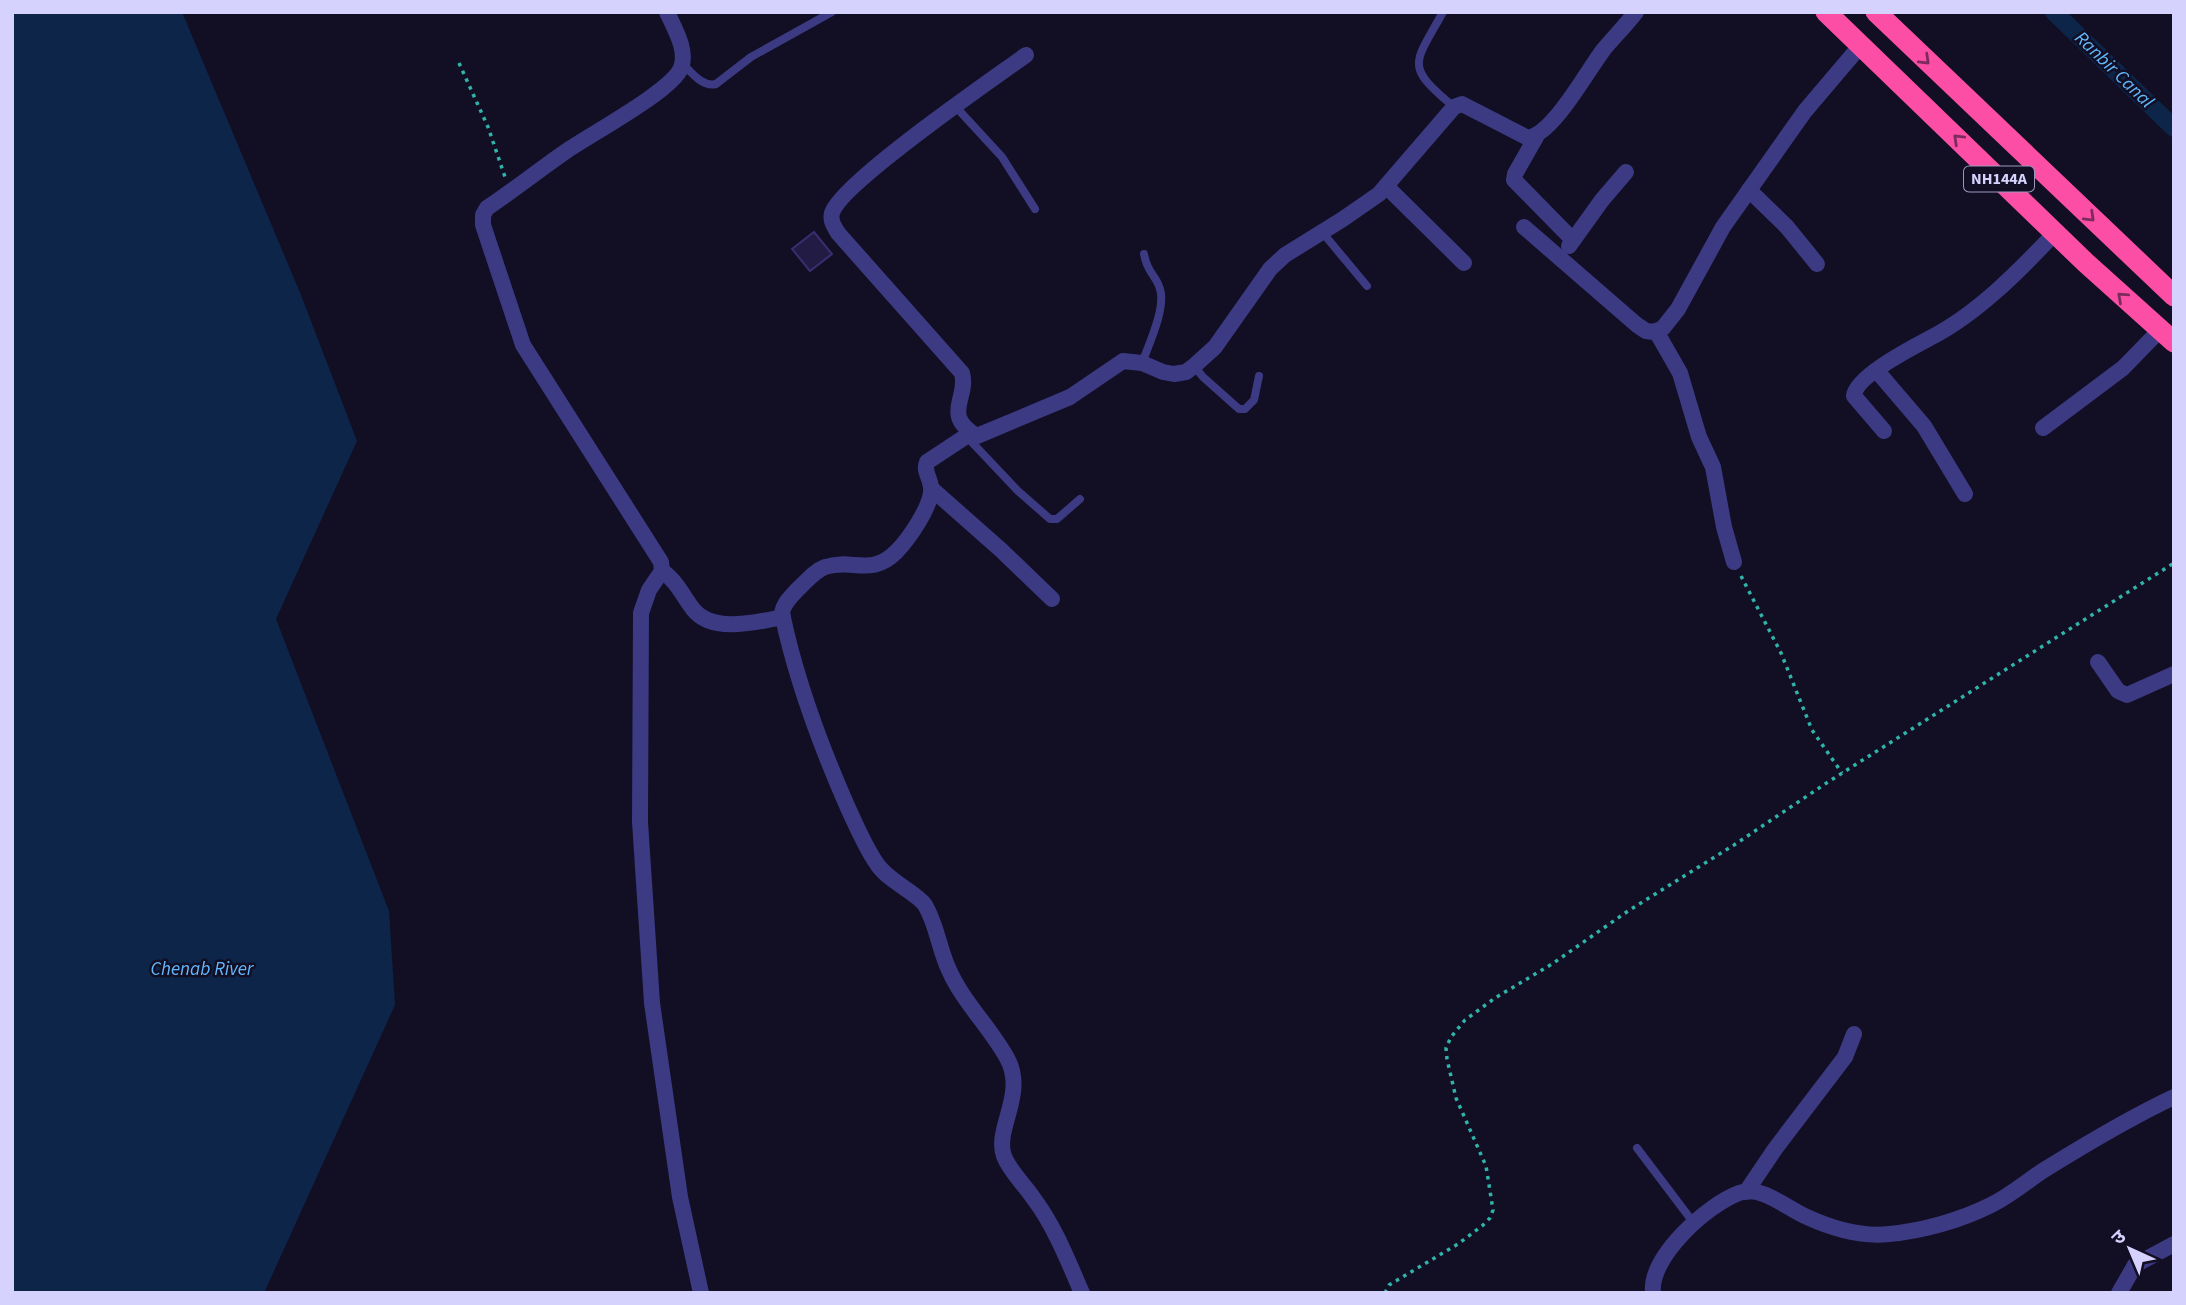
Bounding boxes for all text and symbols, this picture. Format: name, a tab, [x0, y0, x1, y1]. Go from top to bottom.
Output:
water label: Ranbir Canal	[2068, 25, 2160, 115]
one-way arrow	[1917, 51, 1930, 64]
one-way arrow	[1953, 135, 1966, 148]
road number: NH144A	[1964, 167, 2034, 192]
one-way arrow	[2082, 208, 2095, 221]
one-way arrow	[2117, 293, 2130, 305]
water label: Chenab River	[151, 956, 255, 983]
north arrow	[2095, 1214, 2165, 1284]
text: उ	[2106, 1224, 2133, 1251]

